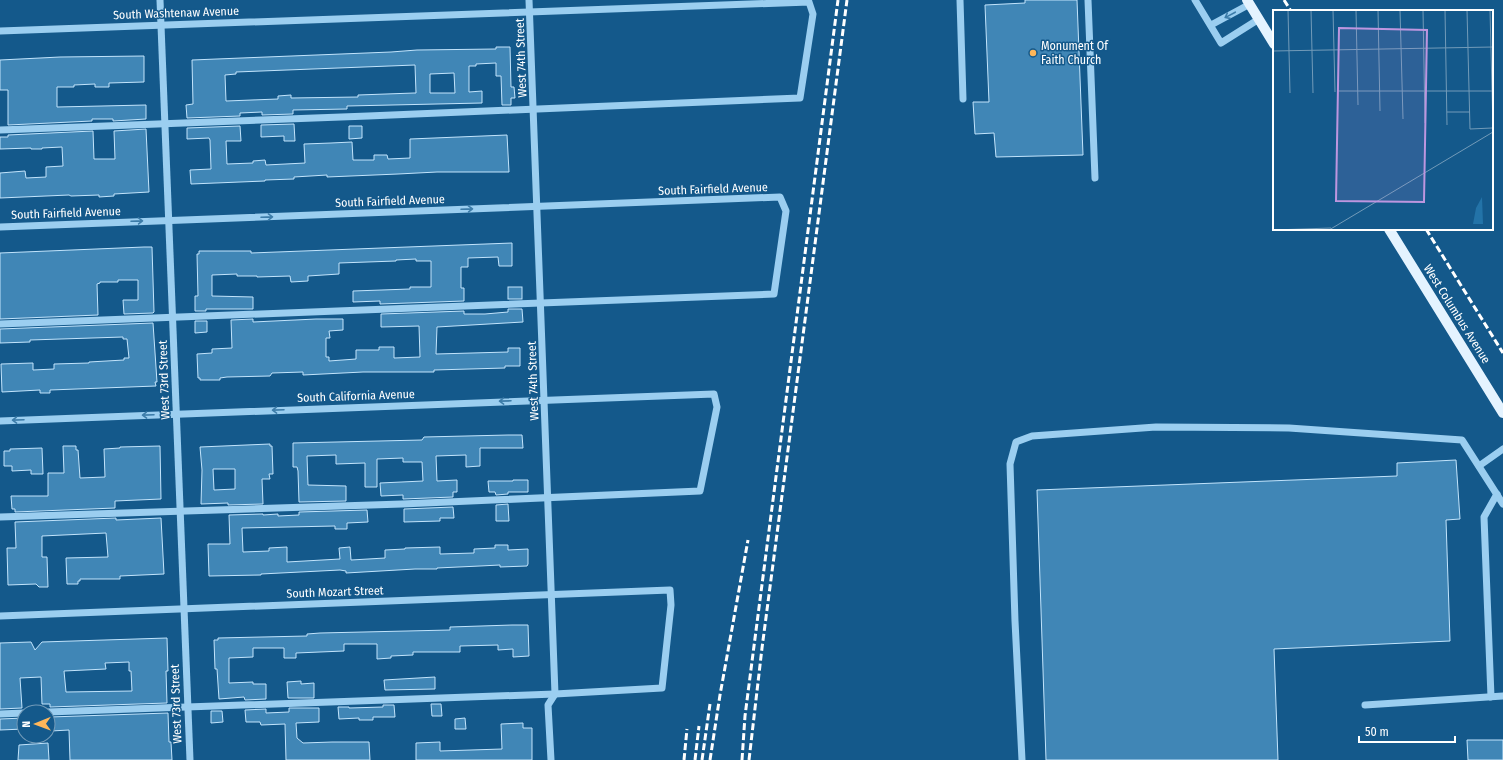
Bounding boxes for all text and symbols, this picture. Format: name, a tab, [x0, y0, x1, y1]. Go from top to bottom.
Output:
street label: South Washtenaw Avenue	[113, 4, 239, 22]
inset map	[1273, 10, 1493, 230]
one-way arrow	[1224, 12, 1236, 19]
street label: West 74th Street	[513, 18, 529, 98]
place label: Monument Of Faith Church	[1041, 39, 1109, 67]
marker: Monument Of Faith Church	[1028, 48, 1038, 58]
street label: South Fairfield Avenue	[658, 180, 768, 198]
street label: South Fairfield Avenue	[335, 192, 445, 210]
street label: South Fairfield Avenue	[11, 204, 121, 222]
one-way arrow	[460, 205, 473, 213]
one-way arrow	[260, 213, 273, 220]
one-way arrow	[130, 218, 143, 225]
street label: West Columbus Avenue	[1421, 262, 1493, 366]
street label: West 73rd Street	[156, 340, 172, 420]
street label: West 74th Street	[525, 341, 541, 421]
street label: South California Avenue	[297, 387, 415, 405]
one-way arrow	[499, 398, 512, 405]
one-way arrow	[272, 406, 285, 414]
one-way arrow	[142, 411, 155, 419]
one-way arrow	[12, 416, 25, 424]
street label: South Mozart Street	[286, 583, 384, 601]
street label: West 73rd Street	[168, 664, 184, 744]
north arrow	[16, 704, 56, 744]
scale bar	[1359, 718, 1455, 744]
text: N	[20, 721, 33, 728]
text: 50 m	[1365, 725, 1389, 739]

